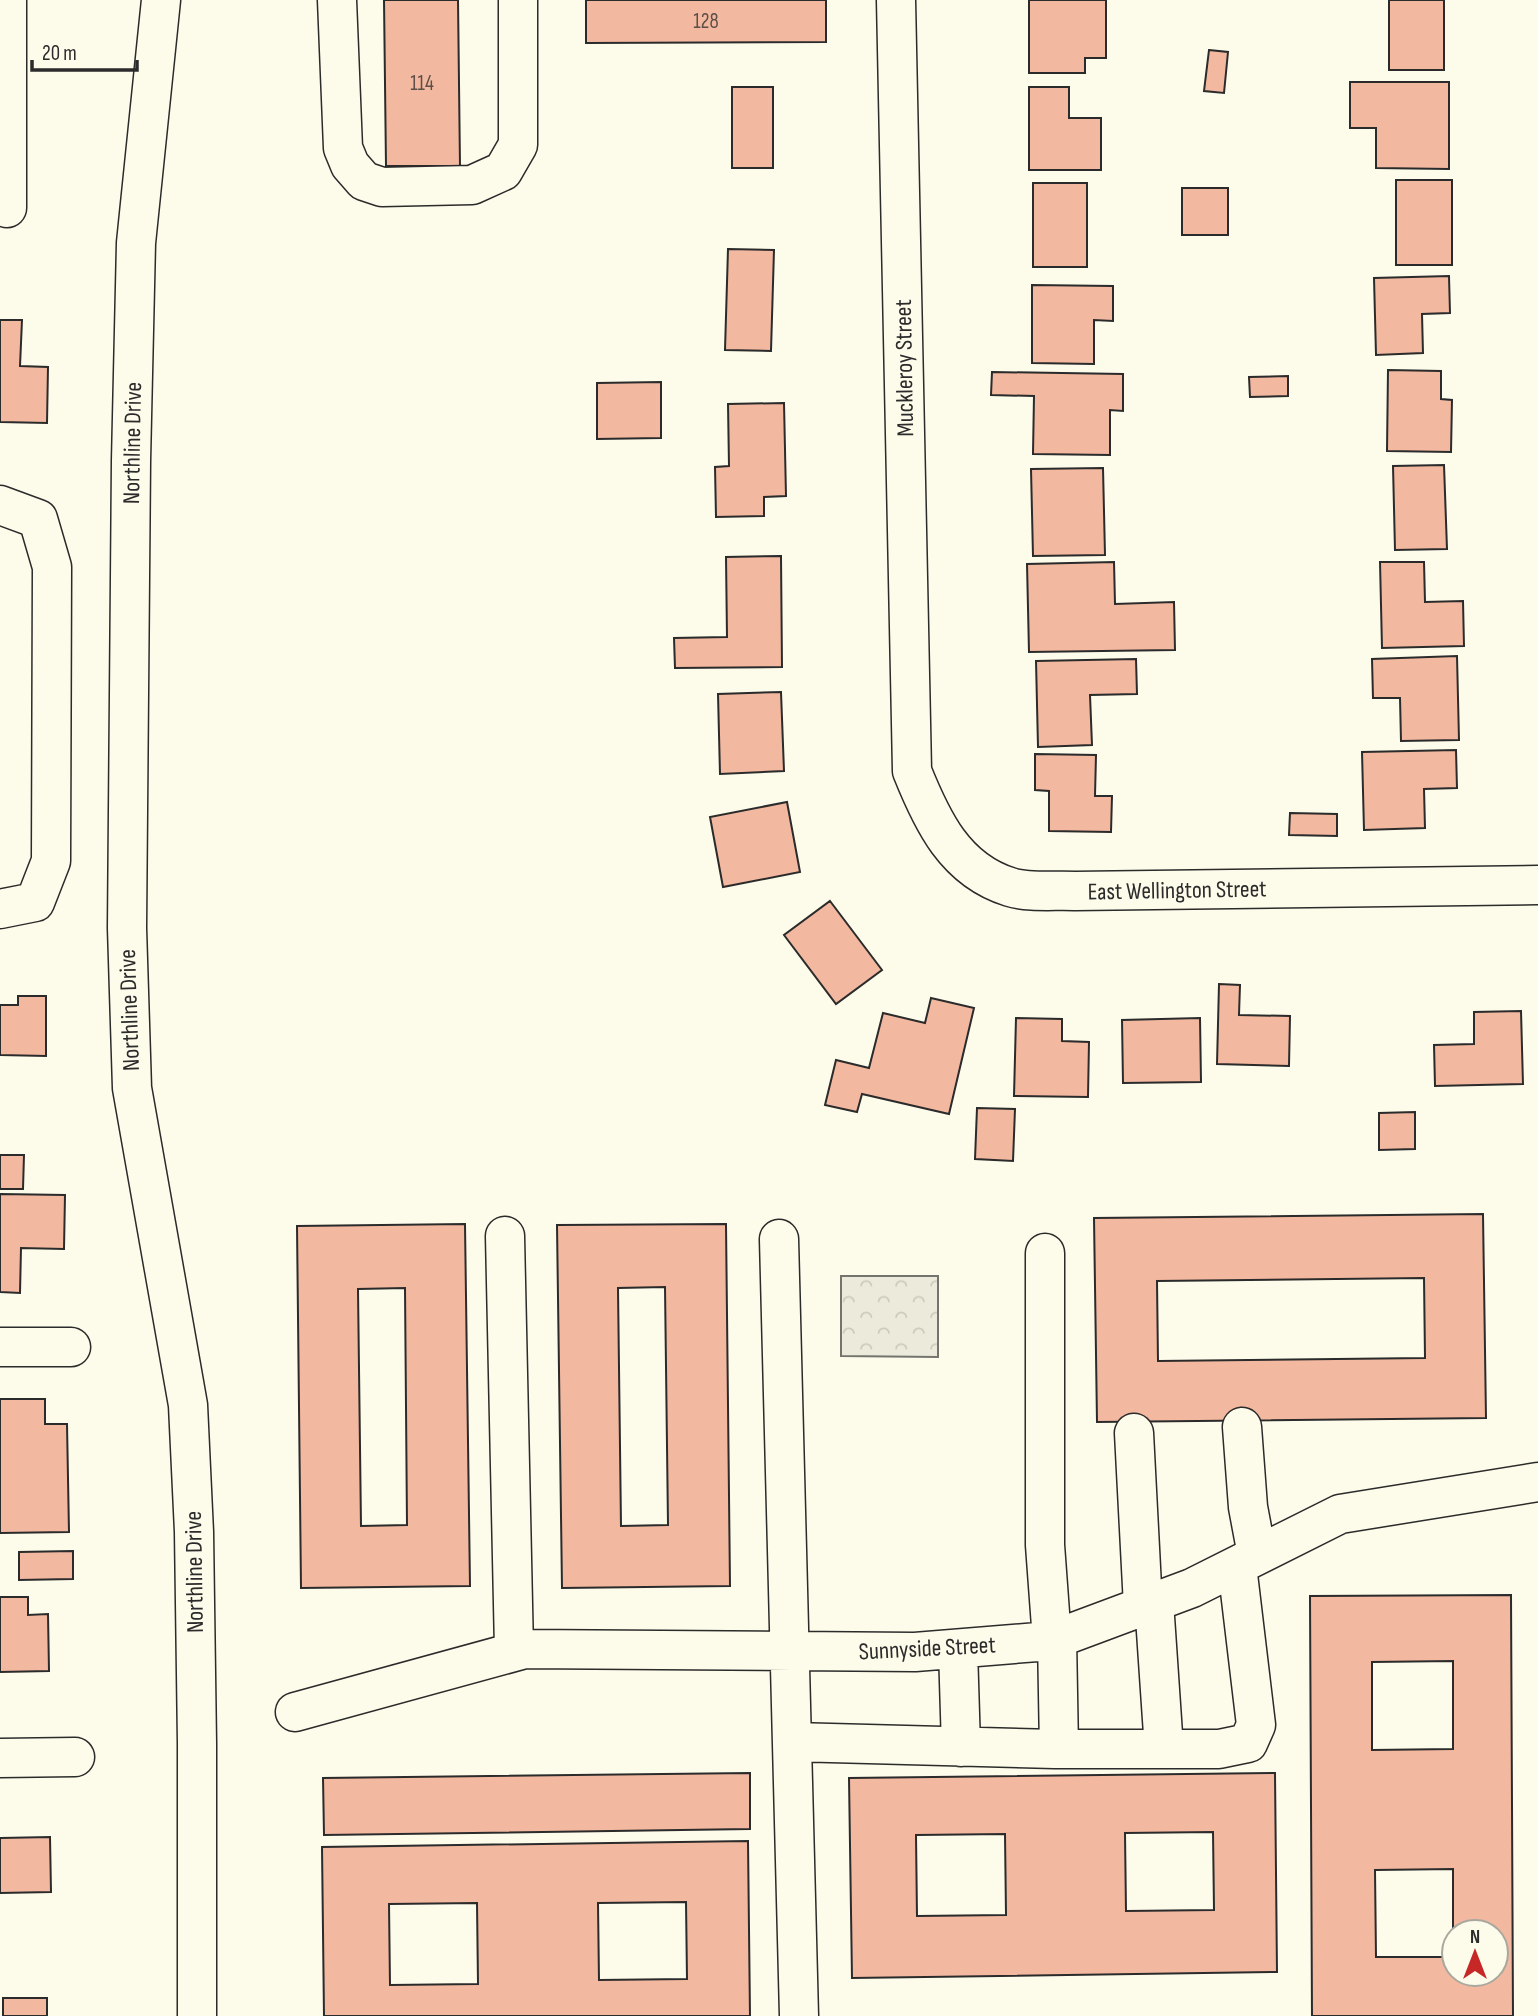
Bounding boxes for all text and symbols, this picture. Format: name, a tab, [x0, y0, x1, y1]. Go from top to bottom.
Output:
house number: 128	[693, 9, 719, 34]
scale bar	[32, 28, 136, 72]
text: 20 m	[42, 41, 77, 66]
house number: 114	[410, 71, 434, 96]
street label: Muckleroy Street	[889, 299, 920, 437]
street label: Northline Drive	[117, 382, 148, 504]
street label: East Wellington Street	[1087, 874, 1267, 907]
street label: Northline Drive	[113, 948, 146, 1071]
street label: Northline Drive	[179, 1511, 210, 1633]
street label: Sunnyside Street	[858, 1630, 996, 1667]
north arrow	[1440, 1918, 1510, 1988]
text: N	[1470, 1926, 1480, 1949]

